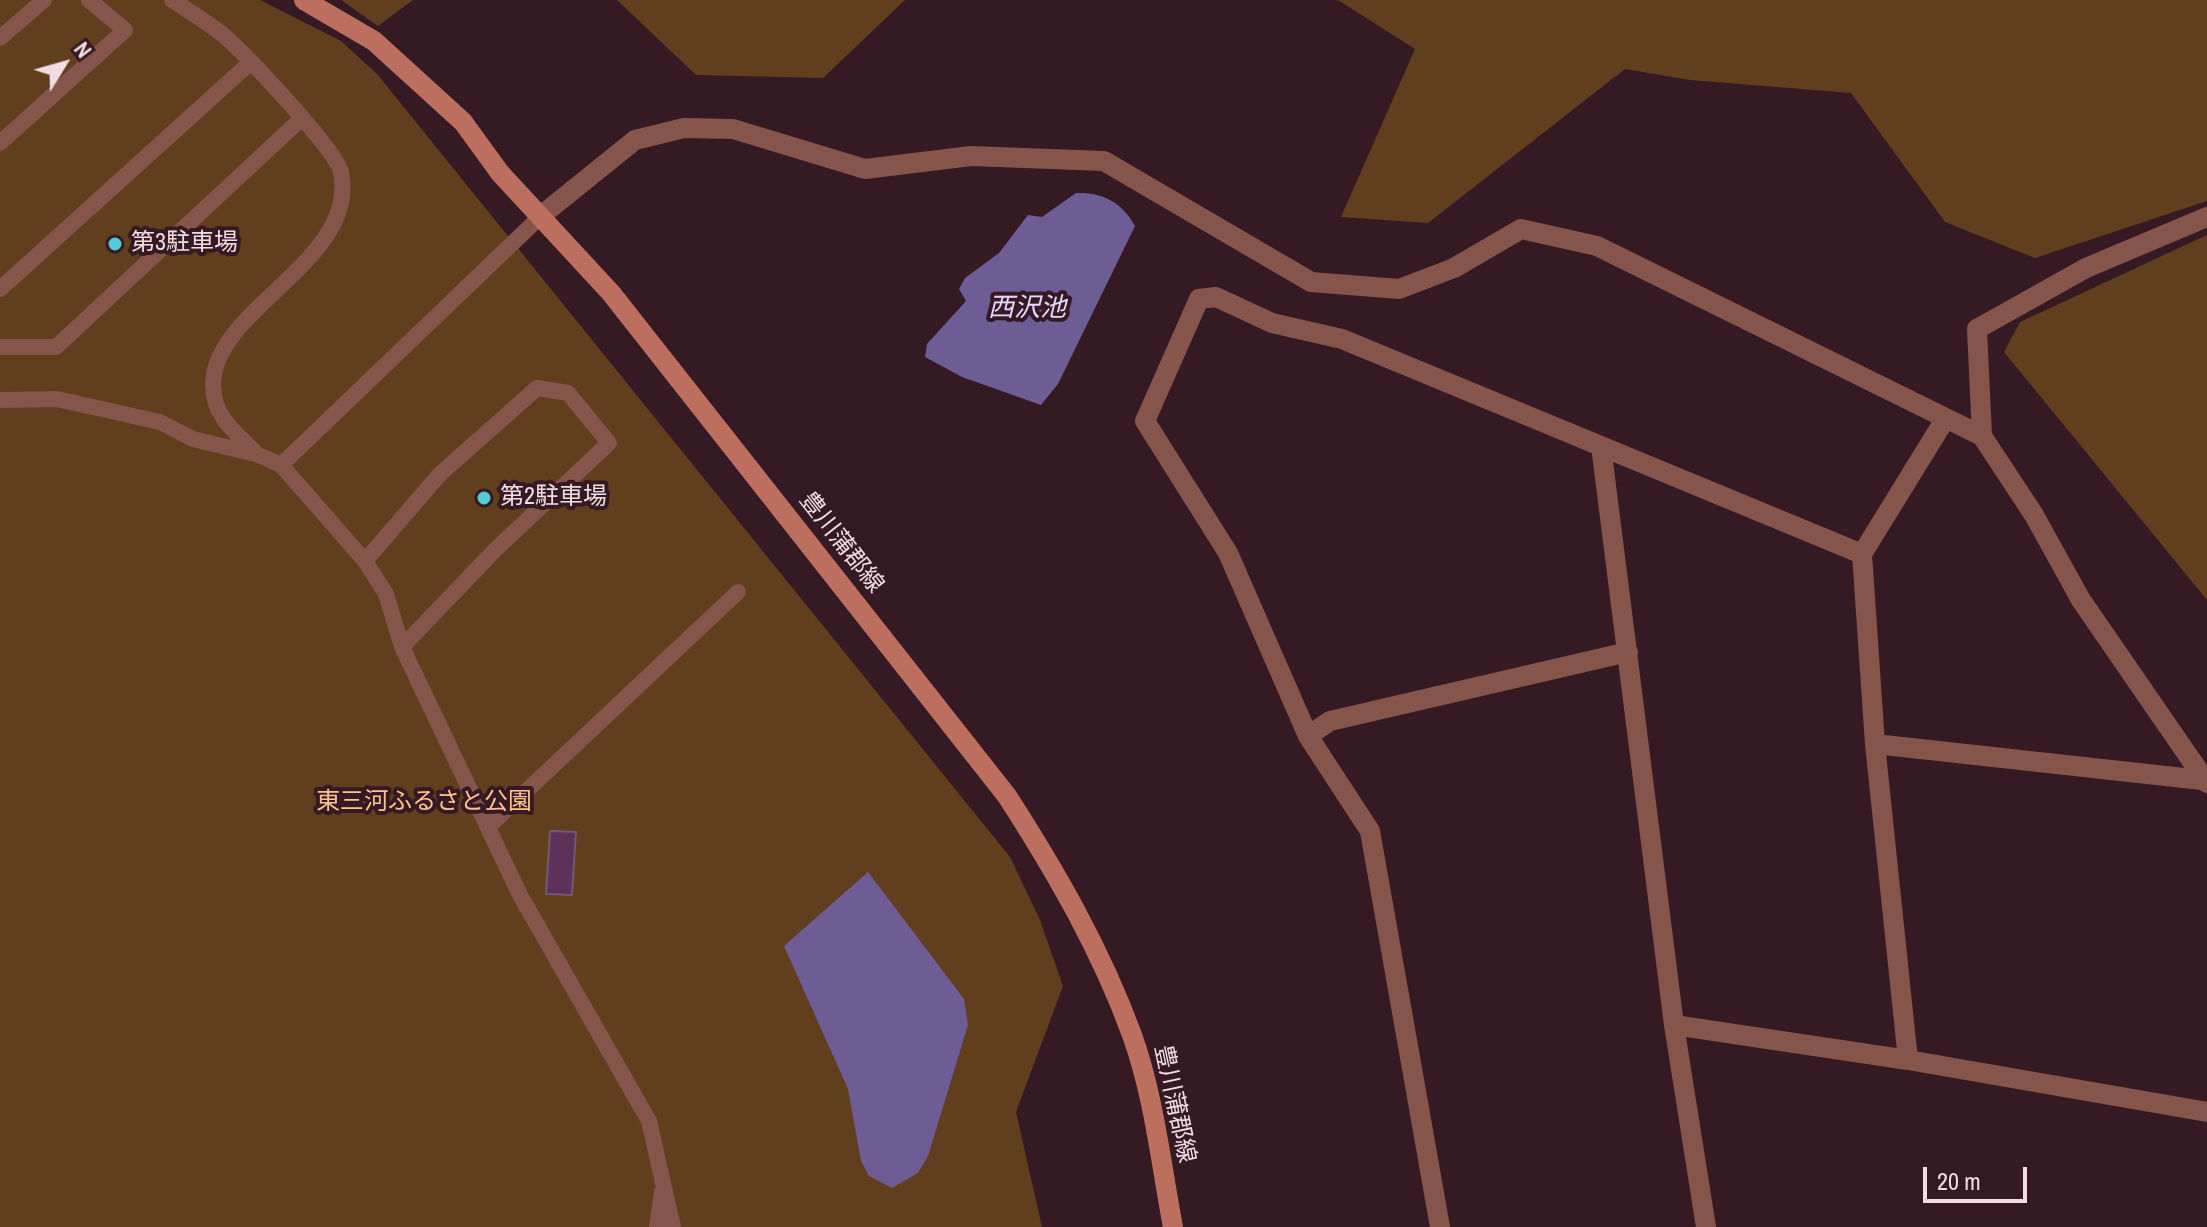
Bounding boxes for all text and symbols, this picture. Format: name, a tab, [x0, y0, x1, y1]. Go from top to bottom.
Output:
north arrow	[24, 24, 104, 104]
text: N	[67, 35, 99, 64]
place label: 第3駐車場	[131, 230, 238, 258]
marker: 第3駐車場	[106, 235, 124, 253]
water label: 西沢池	[988, 293, 1066, 325]
place label: 第2駐車場	[500, 484, 607, 512]
street label: 豊川蒲郡線	[793, 487, 889, 599]
marker: 第2駐車場	[475, 489, 493, 507]
park label: 東三河ふるさと公園	[316, 789, 532, 817]
street label: 豊川蒲郡線	[1147, 1042, 1201, 1166]
scale bar	[1927, 1151, 2031, 1201]
text: 20 m	[1937, 1165, 1981, 1197]

